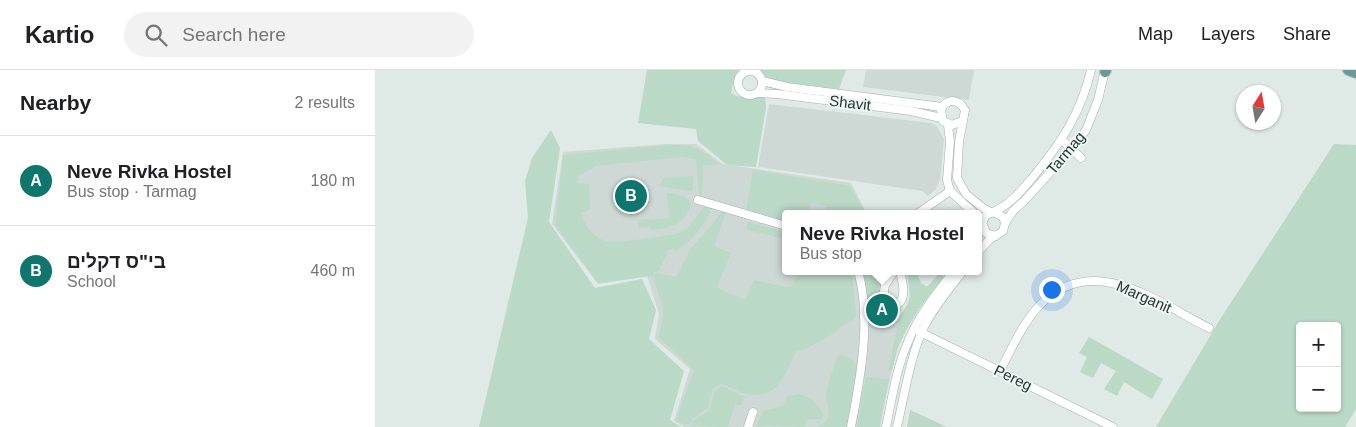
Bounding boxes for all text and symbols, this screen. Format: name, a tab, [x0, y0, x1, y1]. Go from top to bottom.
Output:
search box	[124, 12, 474, 57]
text: Kartio	[25, 21, 94, 48]
icon: search	[142, 21, 170, 49]
text: Search here	[182, 24, 286, 45]
text: Map	[1138, 24, 1173, 44]
text: Layers	[1201, 24, 1255, 44]
text: Share	[1283, 24, 1331, 44]
north arrow	[1236, 85, 1281, 130]
text: Nearby	[20, 91, 91, 114]
street label: Shavit	[828, 92, 873, 114]
text: 2 results	[295, 94, 355, 111]
street label: Tarmag	[1043, 128, 1088, 177]
text: Neve Rivka Hostel	[67, 161, 232, 182]
text: A	[30, 172, 42, 189]
text: 180 m	[311, 172, 355, 189]
pin: B	[615, 177, 647, 215]
text: Bus stop · Tarmag	[67, 183, 197, 200]
popup	[782, 210, 982, 275]
text: Neve Rivka Hostel	[800, 223, 964, 244]
text: Bus stop	[800, 245, 862, 262]
text: בי"ס דקלים	[67, 251, 166, 272]
text: B	[30, 262, 42, 279]
text: 460 m	[311, 262, 355, 279]
text: School	[67, 273, 116, 290]
your location	[1039, 277, 1065, 303]
street label: Marganit	[1114, 277, 1175, 317]
pin: A	[866, 291, 898, 329]
map controls	[1296, 322, 1341, 412]
button: +	[1296, 322, 1341, 367]
street label: Pereg	[992, 361, 1035, 394]
button: −	[1296, 367, 1341, 412]

